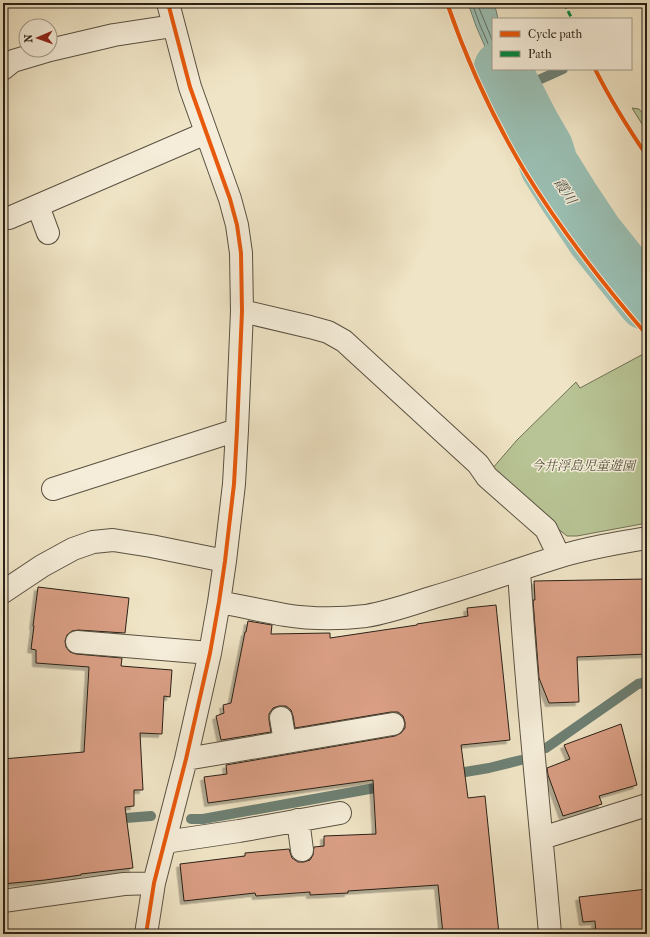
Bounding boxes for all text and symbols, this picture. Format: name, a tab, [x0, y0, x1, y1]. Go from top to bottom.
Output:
north arrow	[18, 18, 58, 58]
legend	[492, 18, 632, 70]
text: Cycle path	[528, 27, 583, 41]
text: N	[22, 33, 35, 43]
text: Path	[528, 47, 552, 61]
water label: 霞川	[550, 175, 581, 209]
park label: 今井浮島児童遊園	[531, 458, 637, 473]

